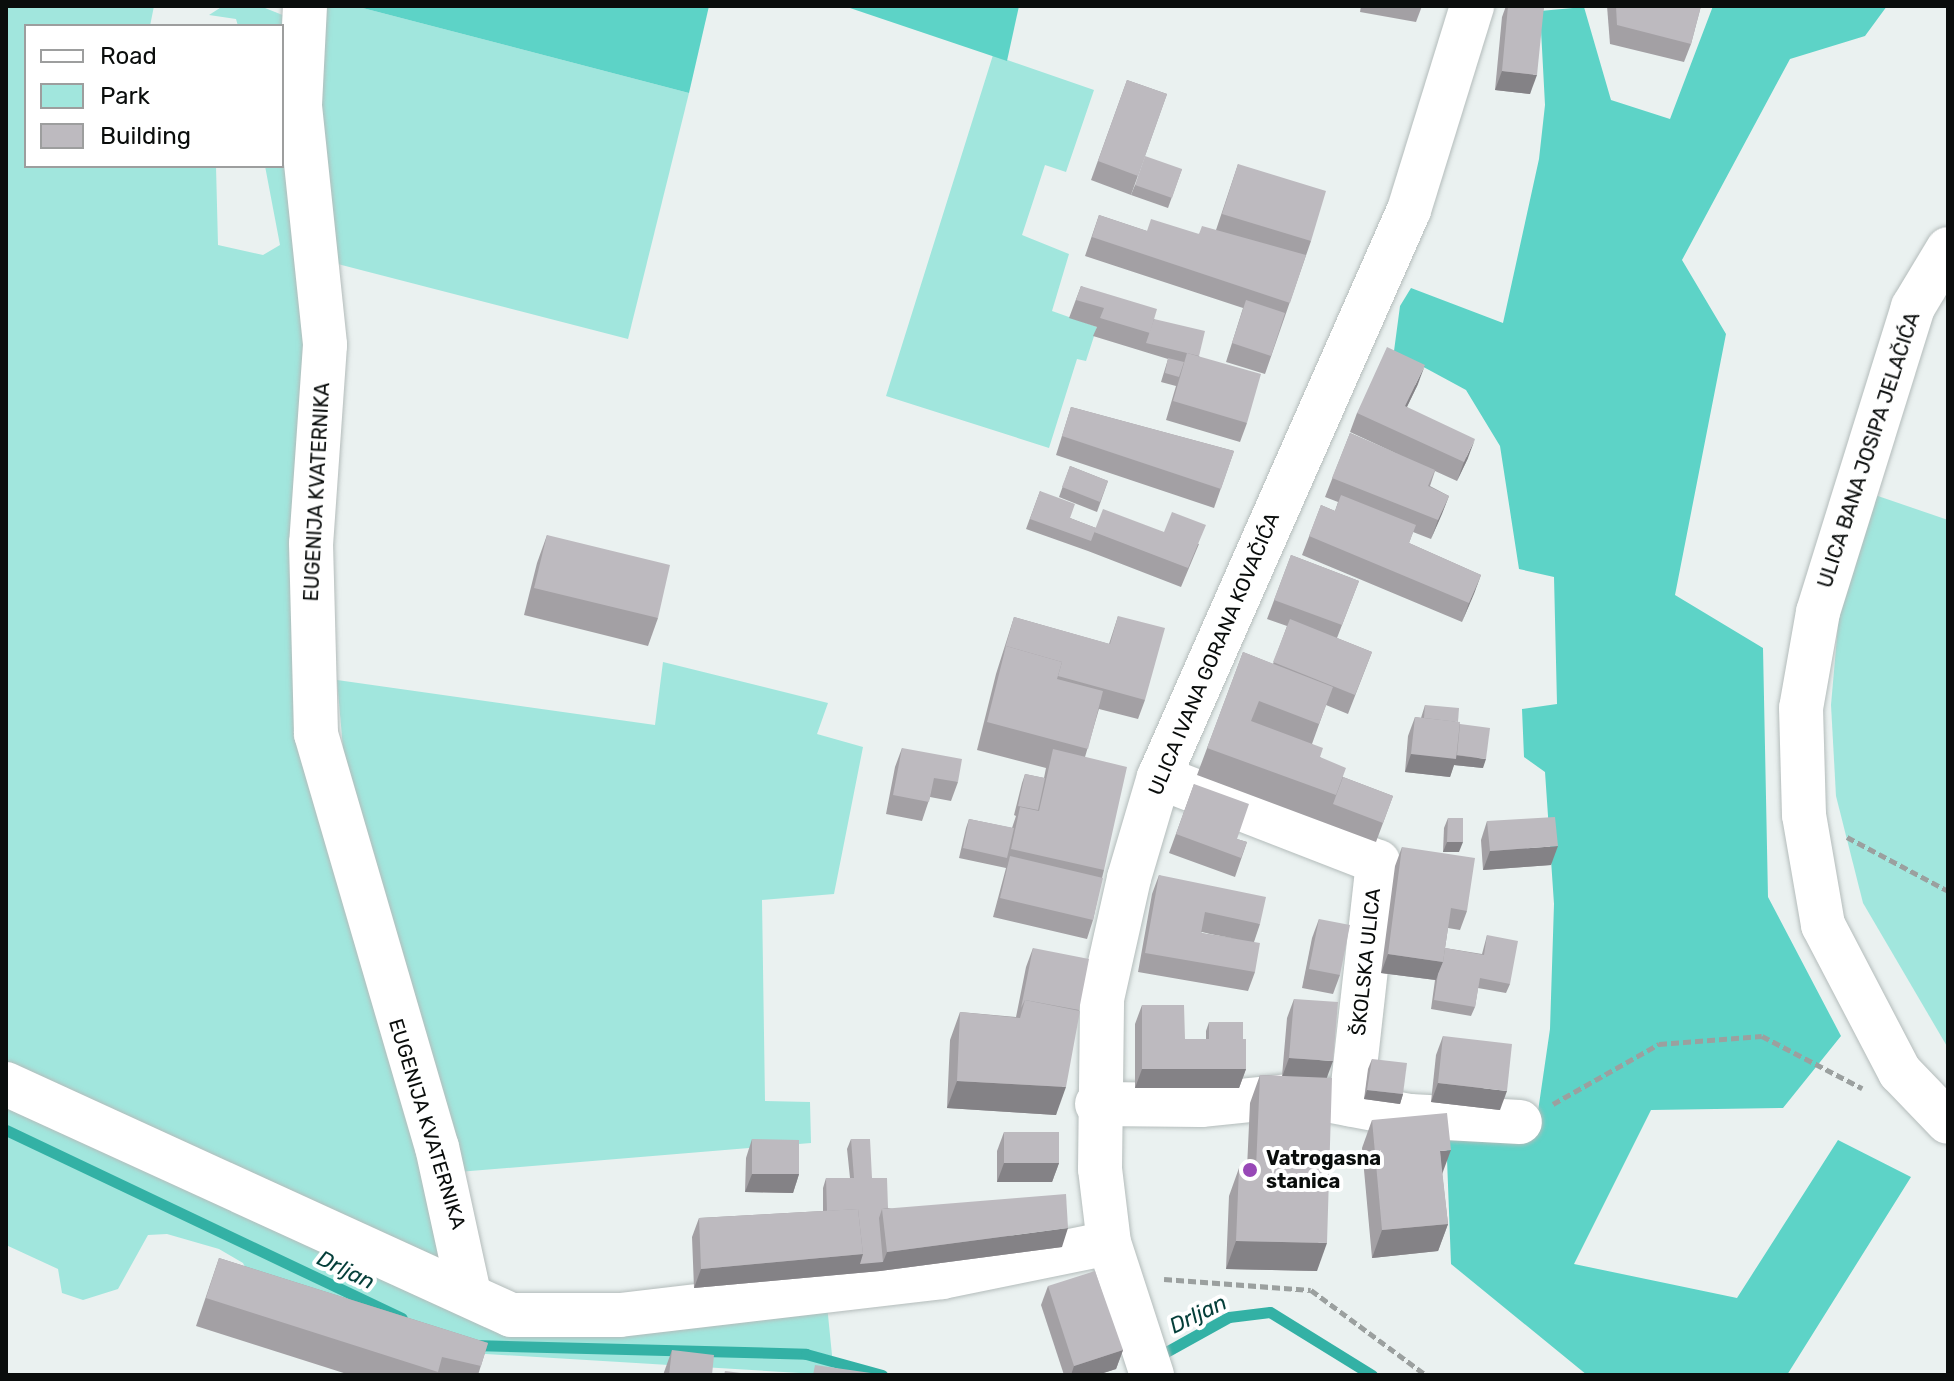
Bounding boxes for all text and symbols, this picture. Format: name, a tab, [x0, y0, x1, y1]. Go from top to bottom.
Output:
legend	[24, 24, 284, 168]
text: Road	[100, 42, 157, 70]
text: Park	[100, 82, 150, 110]
text: Building	[100, 122, 191, 150]
street label: ULICA BANA JOSIPA JELAČIĆA	[1813, 308, 1925, 592]
street label: EUGENIJA KVATERNIKA	[299, 382, 335, 602]
street label: ULICA IVANA GORANA KOVAČIĆA	[1143, 508, 1285, 800]
street label: ŠKOLSKA ULICA	[1346, 887, 1386, 1037]
street label: EUGENIJA KVATERNIKA	[383, 1015, 471, 1233]
place label: Vatrogasna stanica	[1266, 1146, 1381, 1193]
marker: Vatrogasna stanica	[1241, 1161, 1259, 1179]
water label: Drljan	[313, 1245, 379, 1295]
water label: Drljan	[1165, 1289, 1231, 1339]

